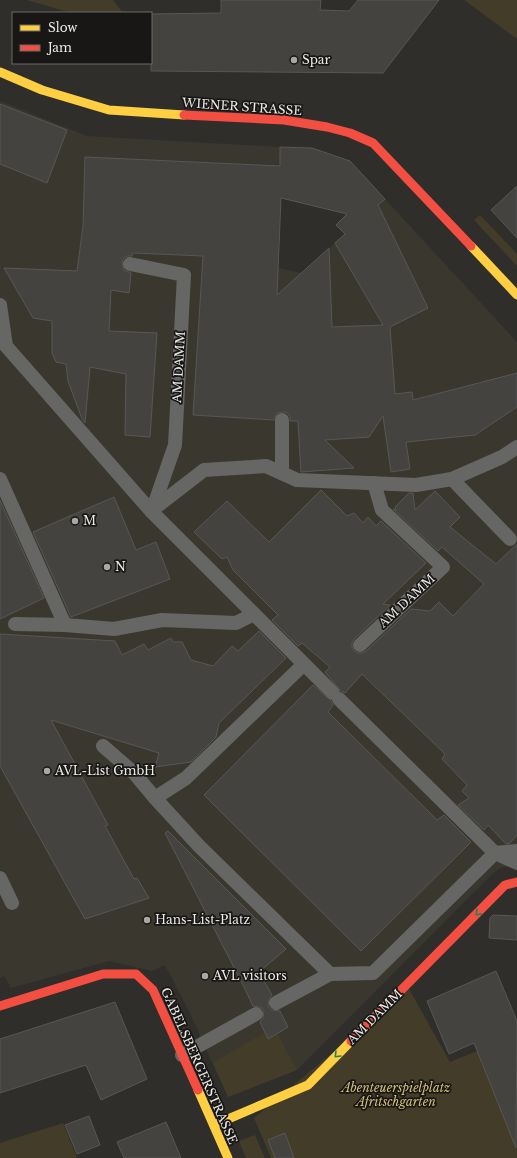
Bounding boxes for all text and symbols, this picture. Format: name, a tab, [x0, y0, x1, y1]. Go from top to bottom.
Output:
legend	[12, 12, 152, 64]
text: Slow	[48, 20, 78, 35]
text: Jam	[46, 40, 72, 55]
place label: Spar	[302, 52, 330, 67]
marker: Spar	[289, 55, 299, 65]
street label: WIENER STRASSE	[181, 95, 303, 118]
street label: AM DAMM	[169, 331, 188, 404]
place label: M	[83, 513, 96, 528]
marker: M	[70, 516, 80, 526]
place label: N	[115, 559, 126, 574]
marker: N	[102, 562, 112, 572]
street label: AM DAMM	[375, 571, 438, 631]
place label: AVL-List GmbH	[54, 763, 155, 778]
marker: AVL-List GmbH	[42, 766, 52, 776]
one-way arrow	[475, 908, 483, 916]
place label: Hans-List-Platz	[155, 912, 250, 927]
marker: Hans-List-Platz	[142, 915, 152, 925]
place label: AVL visitors	[212, 968, 287, 983]
marker: AVL visitors	[200, 971, 210, 981]
street label: GABELSBERGERSTRASSE	[158, 985, 241, 1147]
street label: AM DAMM	[343, 986, 405, 1048]
one-way arrow	[335, 1050, 342, 1058]
park label: Abenteuerspielplatz Afritschgarten	[340, 1080, 450, 1109]

